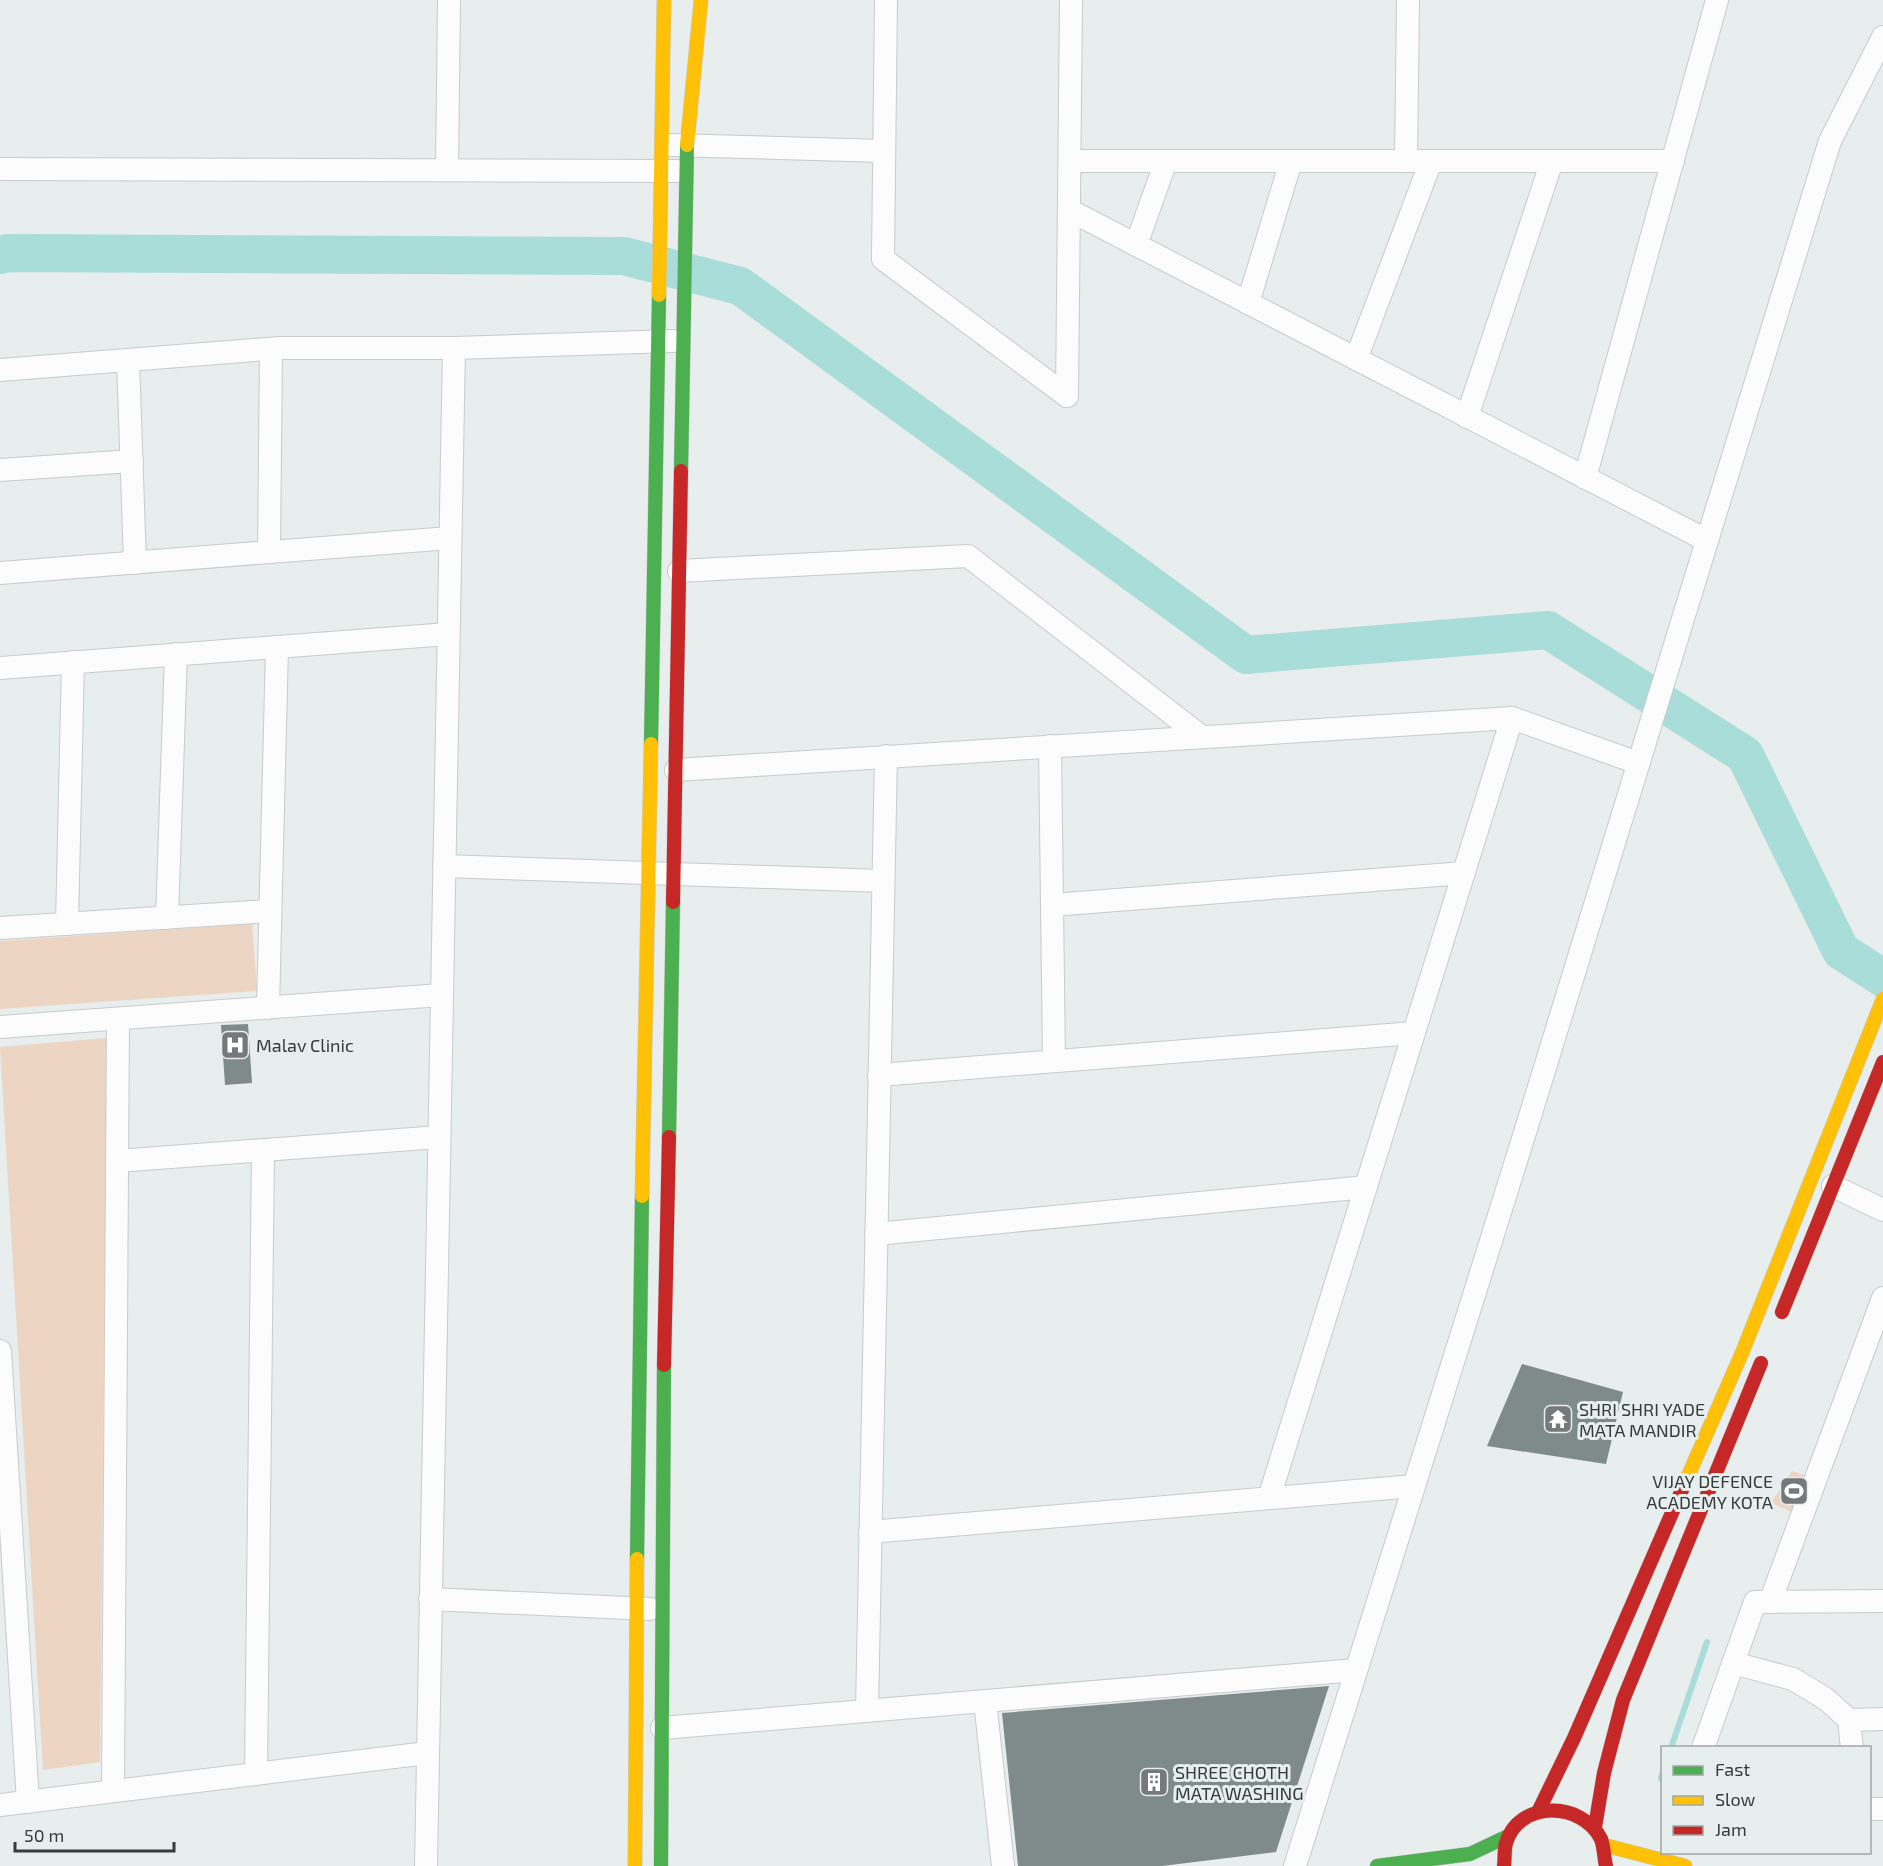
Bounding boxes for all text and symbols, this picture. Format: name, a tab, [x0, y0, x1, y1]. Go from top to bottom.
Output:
hospital icon: Malav Clinic	[219, 1029, 251, 1061]
place label: Malav Clinic	[256, 1034, 354, 1056]
place label: SHRI SHRI YADE MATA MANDIR	[1579, 1398, 1705, 1441]
temple icon: SHRI SHRI YADE MATA MANDIR	[1542, 1403, 1574, 1435]
place label: VIJAY DEFENCE ACADEMY KOTA	[1646, 1470, 1774, 1513]
sports icon: VIJAY DEFENCE ACADEMY KOTA	[1778, 1475, 1810, 1507]
legend	[1661, 1746, 1871, 1854]
text: Fast	[1715, 1758, 1750, 1780]
place label: SHREE CHOTH MATA WASHING	[1175, 1761, 1304, 1804]
building icon: SHREE CHOTH MATA WASHING	[1138, 1766, 1170, 1798]
text: Slow	[1715, 1788, 1756, 1810]
scale bar	[15, 1815, 174, 1853]
text: Jam	[1715, 1818, 1747, 1840]
text: 50 m	[24, 1824, 64, 1846]

